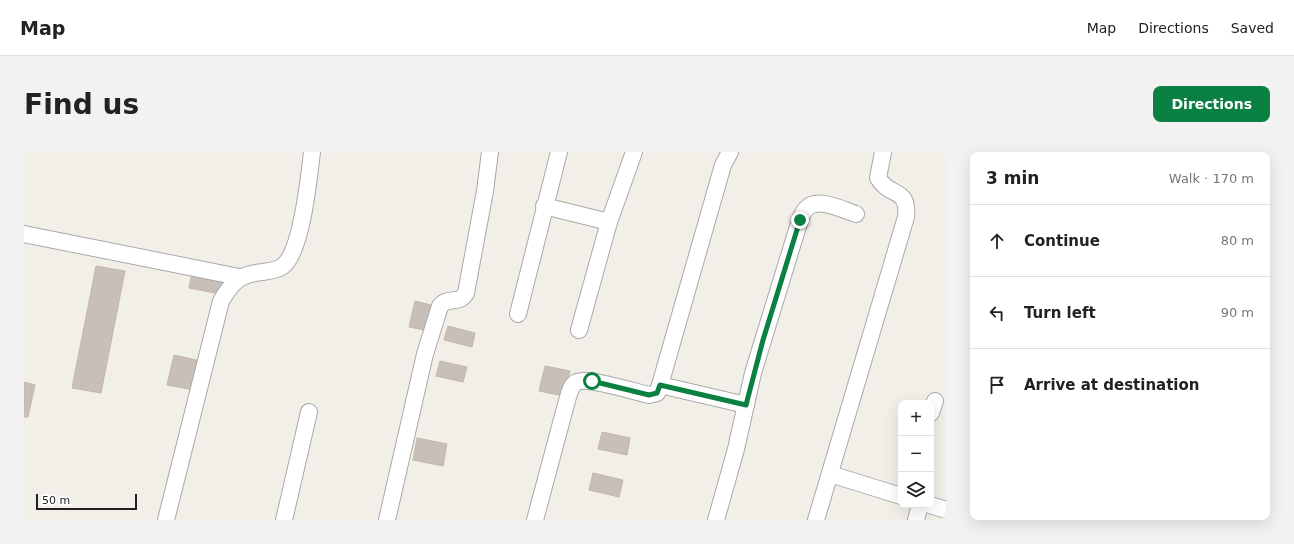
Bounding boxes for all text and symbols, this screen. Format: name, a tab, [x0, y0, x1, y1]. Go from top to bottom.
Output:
text: Map	[20, 17, 65, 39]
text: Map	[1087, 20, 1116, 36]
text: Directions	[1138, 20, 1209, 36]
text: Saved	[1231, 20, 1274, 36]
button: Directions	[1153, 86, 1270, 122]
text: Find us	[24, 88, 139, 121]
text: 3 min	[986, 168, 1039, 188]
text: Walk · 170 m	[1169, 171, 1254, 186]
route end	[791, 211, 809, 229]
icon: ahead	[986, 230, 1008, 252]
text: Continue	[1024, 232, 1100, 250]
text: 80 m	[1221, 233, 1254, 248]
icon: left	[986, 302, 1008, 324]
text: Turn left	[1024, 304, 1096, 322]
text: 90 m	[1221, 305, 1254, 320]
route start	[583, 372, 601, 390]
icon: arrive	[986, 374, 1008, 396]
text: Arrive at destination	[1024, 376, 1199, 394]
map controls	[898, 400, 934, 508]
button: +	[898, 400, 934, 436]
button: −	[898, 436, 934, 472]
button: layers	[898, 472, 934, 508]
scale bar	[36, 492, 137, 511]
text: 50 m	[42, 494, 70, 507]

